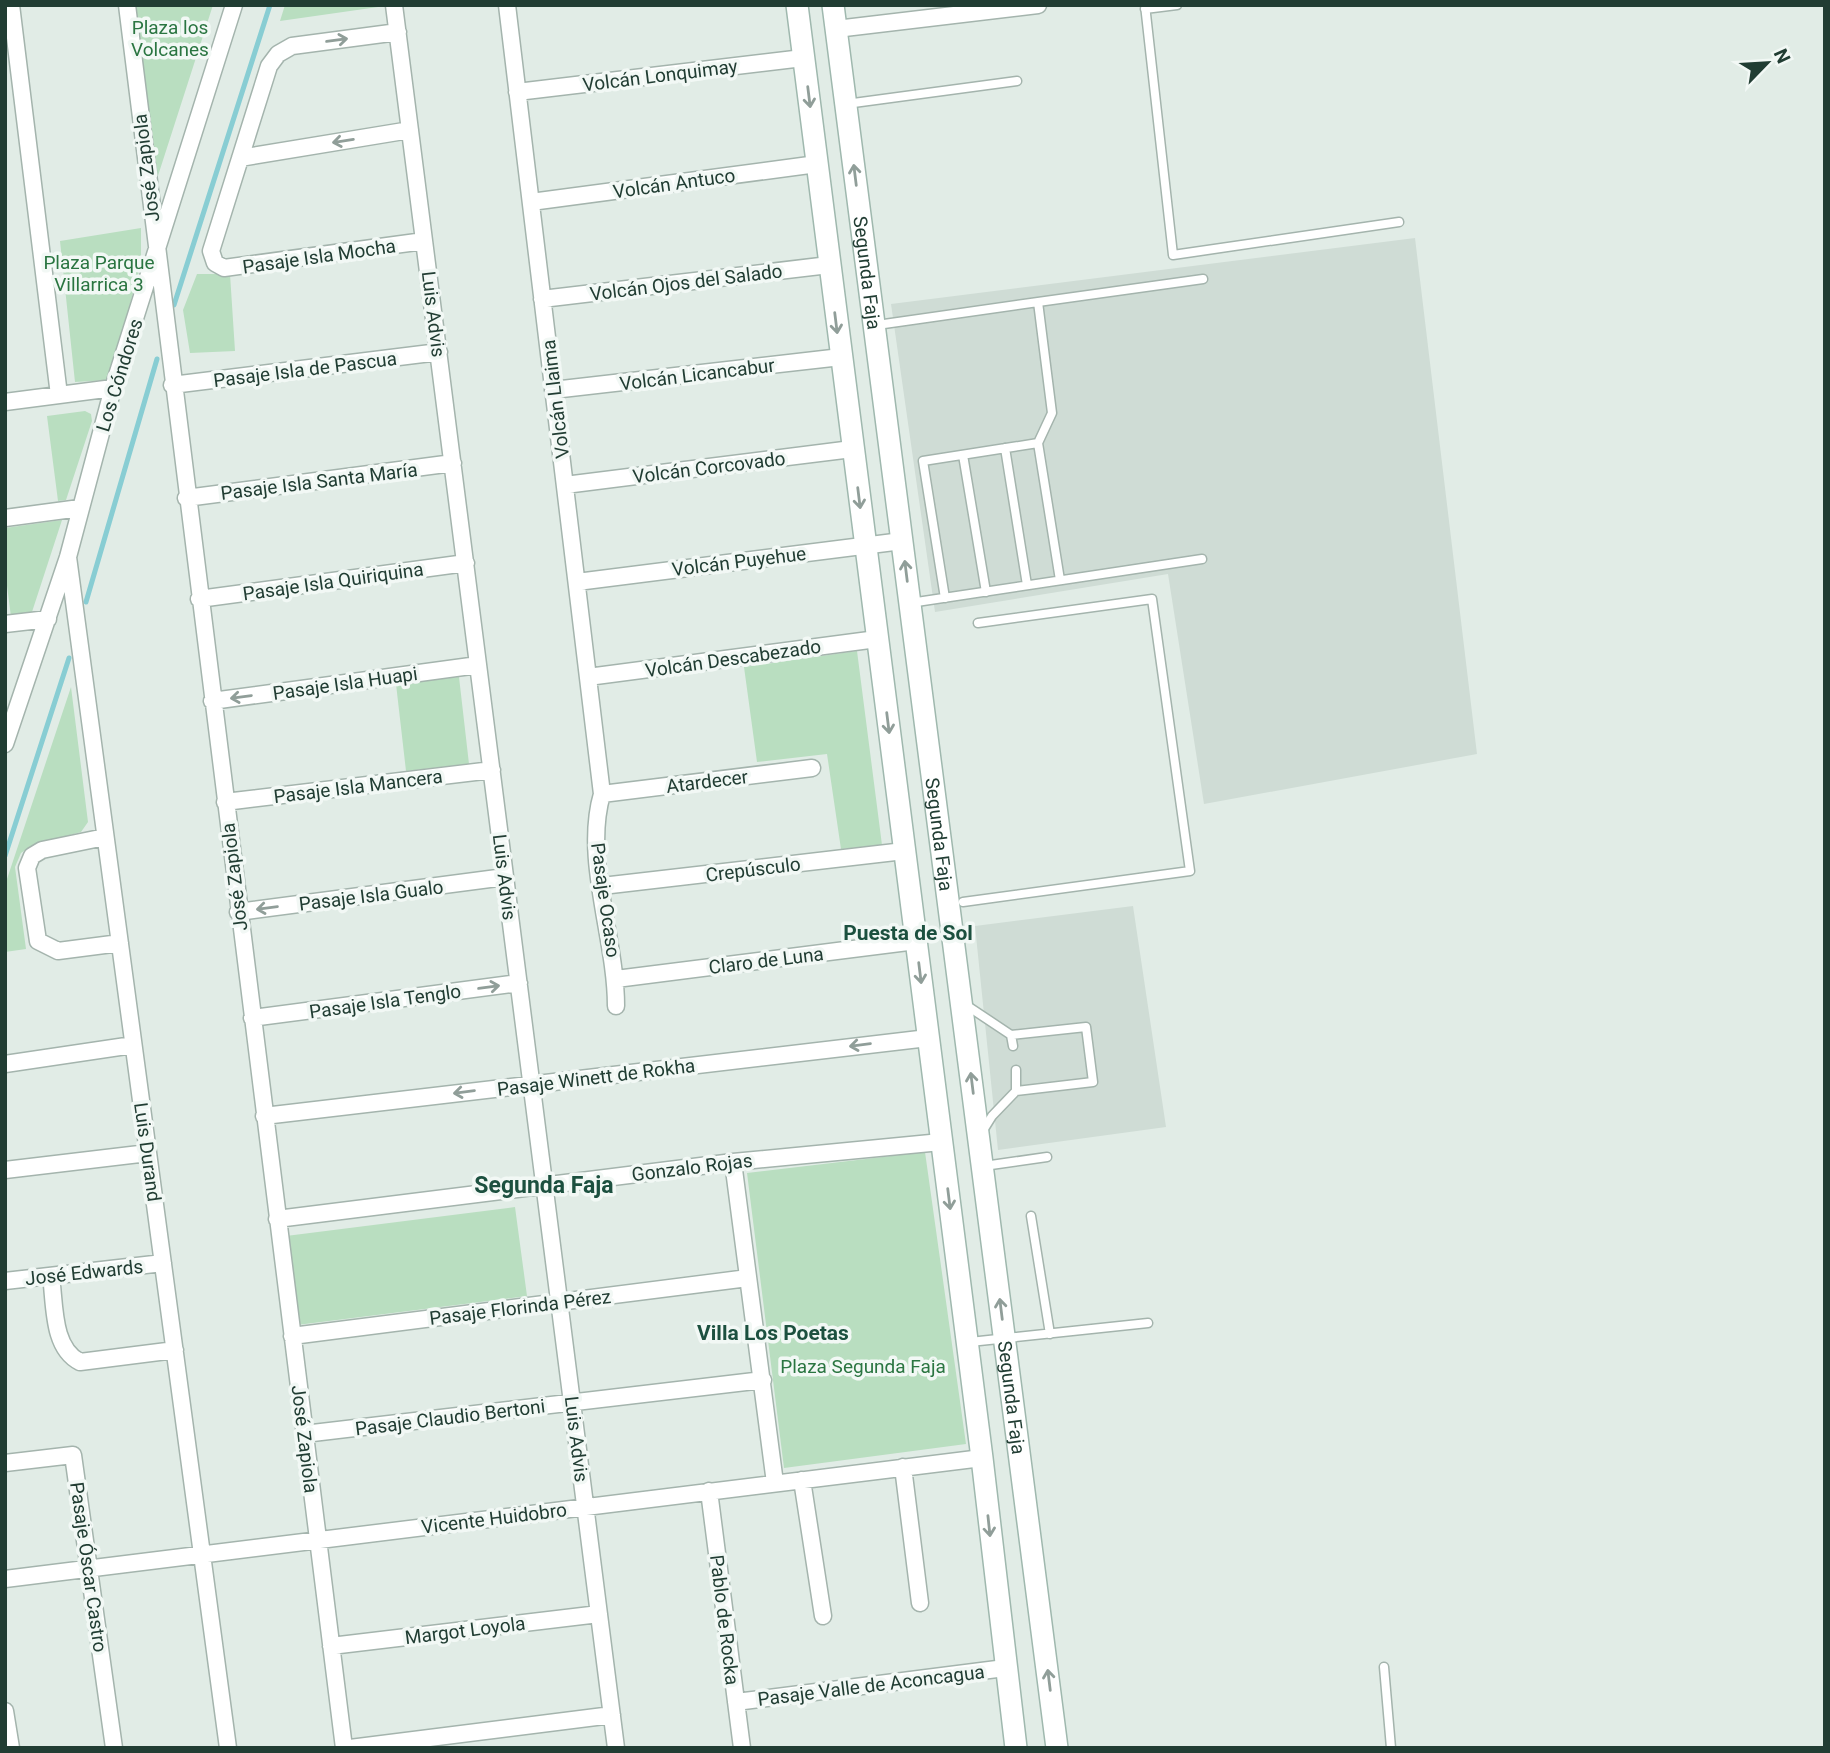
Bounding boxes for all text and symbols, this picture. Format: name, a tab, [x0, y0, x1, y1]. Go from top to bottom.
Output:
park label: Plaza los Volcanes	[131, 16, 209, 61]
north arrow	[1732, 28, 1802, 98]
one-way arrow	[325, 33, 348, 46]
text: N	[1769, 45, 1795, 67]
street label: Volcán Lonquimay	[581, 55, 739, 96]
one-way arrow	[802, 85, 815, 108]
street label: José Zapiola	[128, 113, 165, 223]
one-way arrow	[332, 135, 355, 148]
street label: Volcán Antuco	[612, 164, 737, 203]
one-way arrow	[848, 164, 861, 187]
street label: Segunda Faja	[848, 215, 886, 331]
street label: Pasaje Isla Mocha	[241, 234, 397, 279]
park label: Plaza Parque Villarrica 3	[43, 251, 155, 296]
street label: Volcán Ojos del Salado	[588, 259, 784, 306]
street label: Luis Advis	[417, 270, 450, 358]
one-way arrow	[830, 311, 843, 334]
street label: Los Cóndores	[91, 316, 148, 434]
street label: Volcán Llaima	[537, 338, 574, 460]
street label: Pasaje Isla de Pascua	[212, 347, 398, 392]
street label: Volcán Licancabur	[618, 354, 776, 395]
street label: Volcán Corcovado	[631, 447, 787, 488]
street label: Pasaje Isla Santa María	[219, 458, 419, 505]
one-way arrow	[852, 486, 865, 509]
street label: Volcán Puyehue	[671, 542, 807, 581]
street label: Pasaje Isla Quiriquina	[241, 557, 425, 606]
one-way arrow	[899, 560, 912, 583]
street label: Volcán Descabezado	[644, 635, 822, 682]
street label: Pasaje Isla Huapi	[271, 662, 419, 705]
one-way arrow	[230, 691, 252, 704]
one-way arrow	[881, 712, 894, 734]
street label: Pasaje Isla Mancera	[272, 765, 444, 808]
street label: Atardecer	[665, 765, 750, 798]
street label: Segunda Faja	[920, 776, 958, 892]
street label: José Zapiola	[216, 822, 253, 932]
street label: Luis Advis	[488, 833, 521, 921]
street label: Pasaje Ocaso	[586, 841, 625, 959]
street label: Crepúsculo	[704, 852, 802, 887]
street label: Pasaje Isla Gualo	[297, 875, 445, 916]
one-way arrow	[256, 902, 279, 915]
district label: Puesta de Sol	[843, 921, 973, 945]
street label: Claro de Luna	[707, 942, 825, 979]
one-way arrow	[913, 961, 926, 984]
street label: Pasaje Isla Tenglo	[308, 979, 462, 1024]
one-way arrow	[478, 980, 500, 993]
one-way arrow	[849, 1039, 872, 1052]
street label: Pasaje Winett de Rokha	[496, 1054, 696, 1101]
one-way arrow	[965, 1072, 978, 1095]
one-way arrow	[453, 1086, 476, 1099]
street label: Luis Durand	[129, 1101, 166, 1203]
street label: Gonzalo Rojas	[630, 1149, 754, 1186]
district label: Segunda Faja	[474, 1172, 614, 1199]
one-way arrow	[942, 1187, 955, 1210]
street label: José Edwards	[24, 1255, 144, 1290]
street label: Pasaje Florinda Pérez	[428, 1285, 612, 1330]
one-way arrow	[995, 1298, 1008, 1320]
district label: Villa Los Poetas	[697, 1321, 849, 1345]
street label: Segunda Faja	[993, 1340, 1030, 1456]
park label: Plaza Segunda Faja	[780, 1355, 946, 1378]
street label: José Zapiola	[286, 1384, 323, 1494]
street label: Pasaje Claudio Bertoni	[354, 1394, 546, 1441]
street label: Luis Advis	[560, 1395, 593, 1483]
street label: Pasaje Óscar Castro	[65, 1480, 112, 1654]
street label: Vicente Huidobro	[420, 1498, 568, 1539]
one-way arrow	[983, 1514, 996, 1537]
street label: Pablo de Rocka	[705, 1554, 744, 1686]
street label: Margot Loyola	[404, 1612, 527, 1649]
street label: Pasaje Valle de Aconcagua	[756, 1660, 986, 1711]
one-way arrow	[1042, 1669, 1055, 1692]

